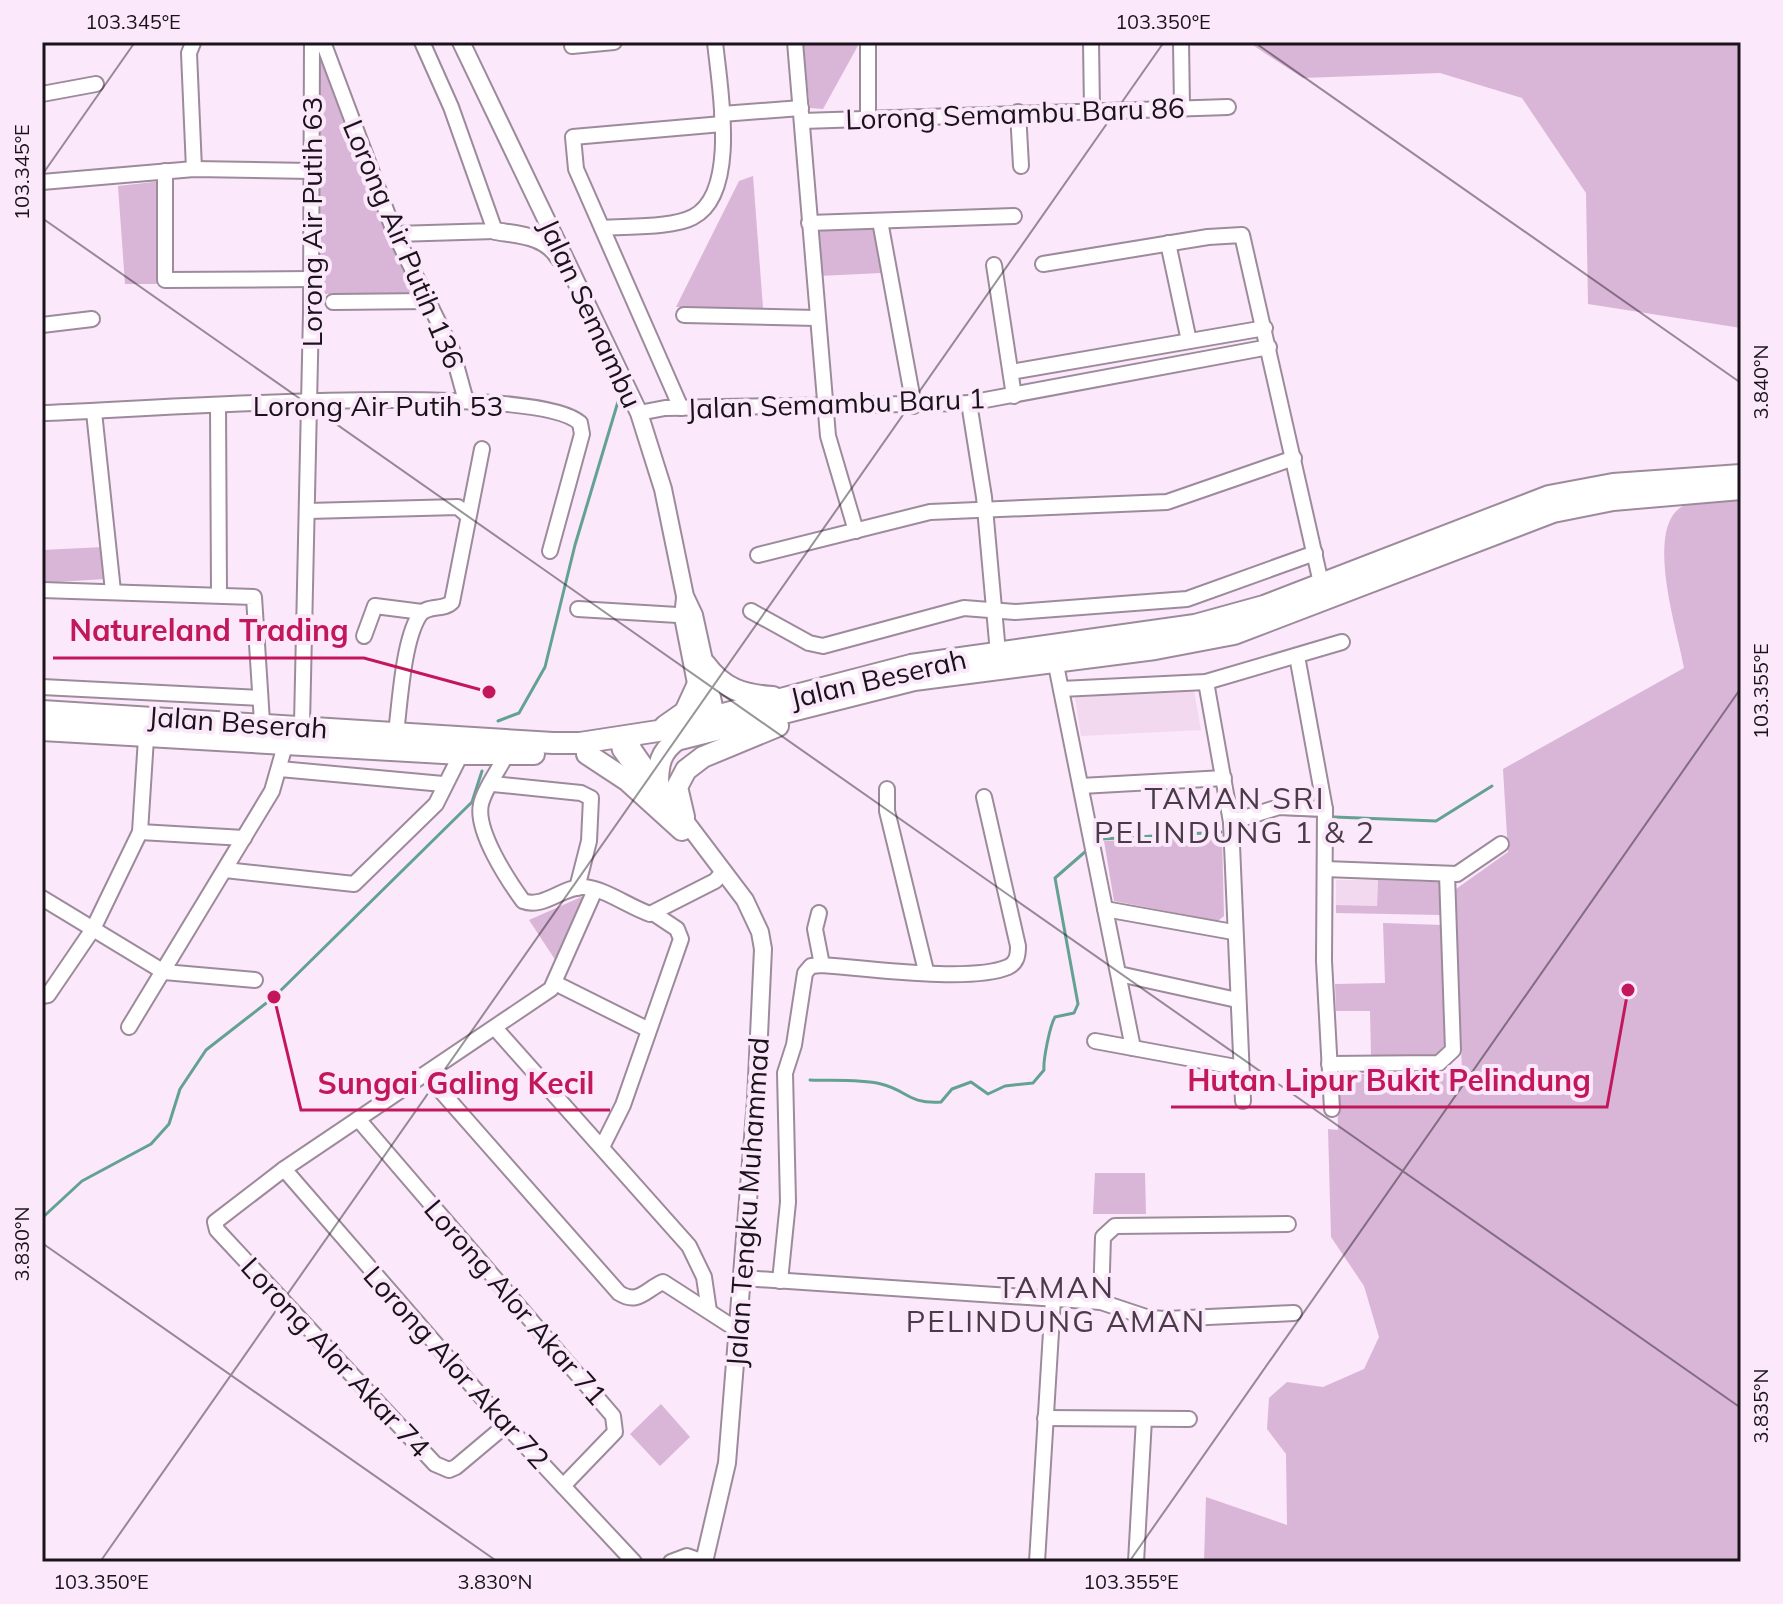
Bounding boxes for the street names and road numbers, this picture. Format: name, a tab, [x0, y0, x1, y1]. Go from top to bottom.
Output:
street label: Lorong Semambu Baru 86	[845, 90, 1185, 136]
street label: Lorong Air Putih 63	[294, 97, 329, 347]
street label: Lorong Air Putih 136	[336, 114, 472, 374]
street label: Jalan Semambu	[532, 213, 650, 413]
street label: Jalan Semambu Baru 1	[686, 380, 986, 426]
street label: Lorong Air Putih 53	[253, 388, 503, 423]
street label: Jalan Beserah	[786, 641, 970, 715]
street label: Jalan Beserah	[147, 698, 329, 746]
street label: Jalan Tengku Muhammad	[718, 1036, 776, 1368]
street label: Lorong Alor Akar 71	[417, 1192, 615, 1412]
street label: Lorong Alor Akar 74	[234, 1250, 438, 1465]
street label: Lorong Alor Akar 72	[357, 1258, 557, 1476]

